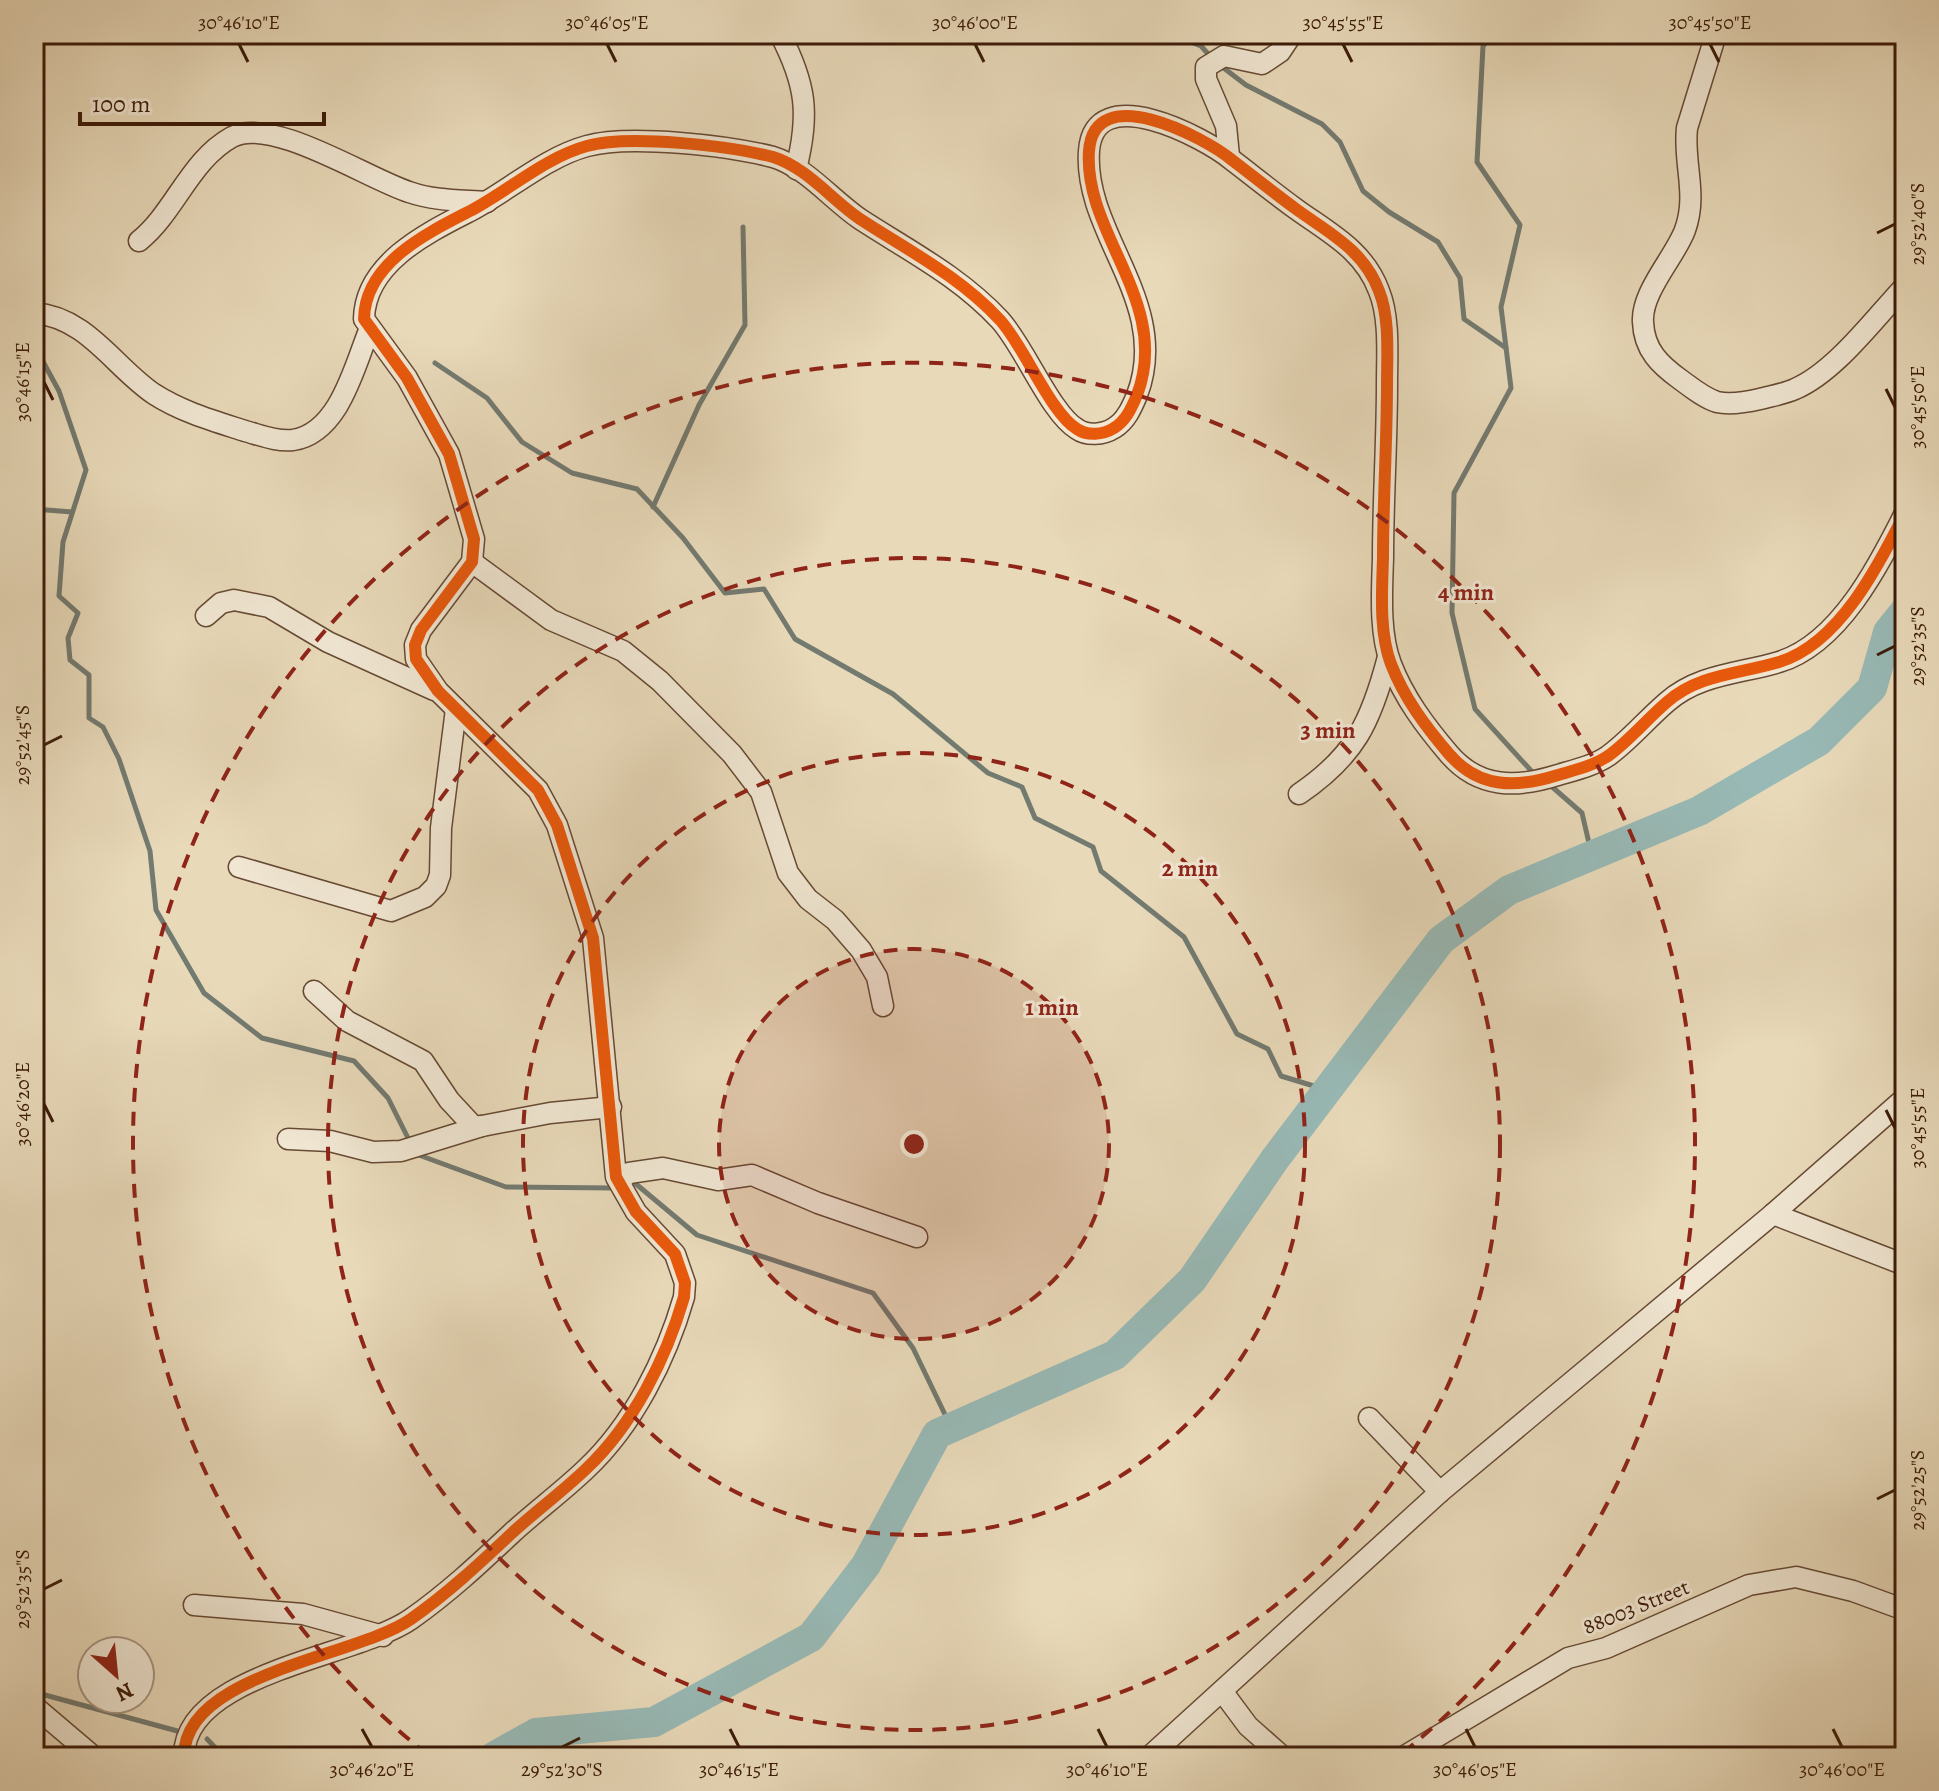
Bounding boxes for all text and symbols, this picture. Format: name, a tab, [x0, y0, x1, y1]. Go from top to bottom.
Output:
text: 30°46'10"E	[198, 9, 280, 36]
text: 30°46'05"E	[565, 9, 649, 36]
text: 30°46'00"E	[932, 9, 1018, 36]
text: 30°45'55"E	[1302, 9, 1384, 36]
text: 30°45'50"E	[1668, 9, 1752, 36]
scale bar	[80, 76, 324, 126]
text: 100 m	[92, 88, 151, 120]
text: 29°52'40"S	[1904, 183, 1931, 265]
text: 30°46'15"E	[9, 342, 36, 422]
text: 30°45'50"E	[1904, 365, 1931, 449]
text: 4 min	[1438, 576, 1495, 608]
text: 29°52'35"S	[1904, 606, 1931, 686]
text: 29°52'45"S	[9, 705, 36, 785]
text: 3 min	[1300, 714, 1356, 746]
text: 2 min	[1162, 852, 1219, 884]
text: 1 min	[1025, 991, 1079, 1023]
text: 30°46'20"E	[9, 1062, 36, 1146]
text: 30°45'55"E	[1904, 1087, 1931, 1169]
centre of rings	[900, 1130, 928, 1158]
text: 29°52'25"S	[1904, 1450, 1931, 1530]
text: 29°52'35"S	[9, 1549, 36, 1629]
street label: 88003 Street	[1578, 1572, 1694, 1642]
north arrow	[76, 1635, 156, 1715]
text: N	[111, 1675, 139, 1709]
text: 30°46'20"E	[330, 1756, 414, 1783]
text: 29°52'30"S	[521, 1756, 603, 1783]
text: 30°46'15"E	[699, 1756, 779, 1783]
text: 30°46'10"E	[1066, 1756, 1148, 1783]
text: 30°46'05"E	[1433, 1756, 1517, 1783]
text: 30°46'00"E	[1799, 1756, 1885, 1783]

